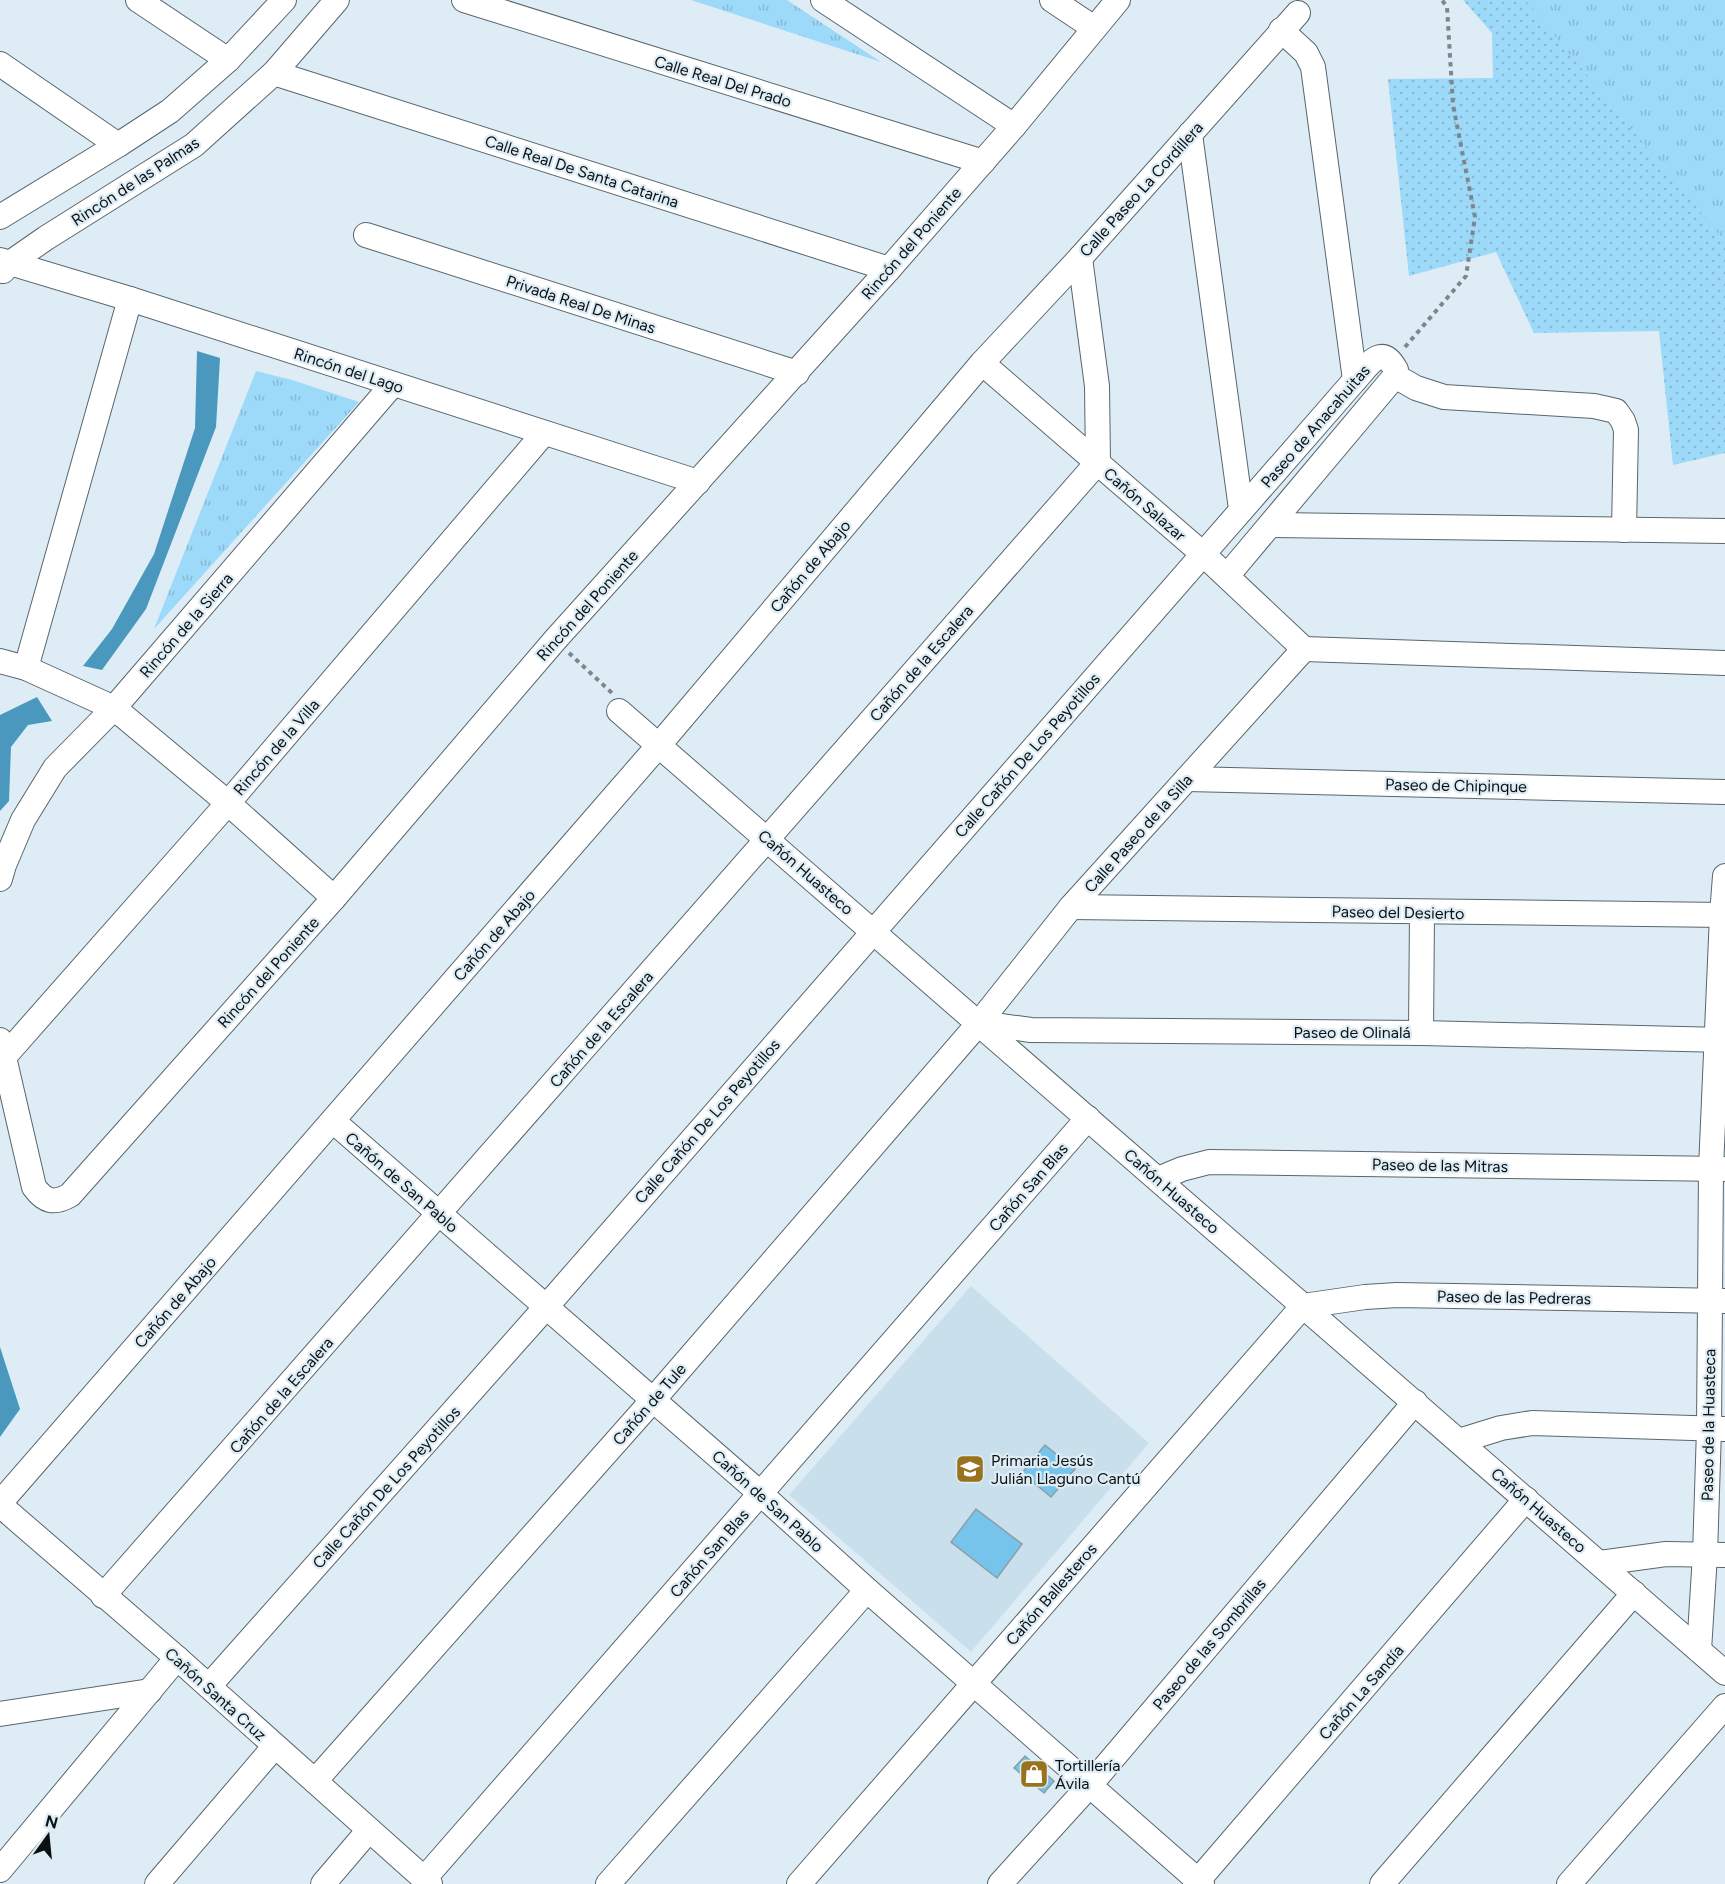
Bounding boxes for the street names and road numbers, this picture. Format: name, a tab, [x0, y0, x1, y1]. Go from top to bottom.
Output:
street label: Calle Real Del Prado	[652, 52, 794, 111]
street label: Calle Paseo La Cordillera	[1076, 118, 1207, 261]
street label: Calle Real De Santa Catarina	[483, 131, 681, 212]
street label: Rincón de las Palmas	[68, 133, 203, 230]
street label: Rincón del Poniente	[857, 183, 965, 303]
street label: Privada Real De Minas	[504, 271, 658, 338]
street label: Rincón del Lago	[292, 344, 406, 397]
street label: Paseo de Anacahuitas	[1257, 361, 1374, 492]
street label: Cañón Salazar	[1100, 464, 1190, 545]
street label: Cañón de Abajo	[766, 516, 855, 616]
street label: Rincón del Poniente	[533, 546, 642, 665]
street label: Rincón de la Sierra	[136, 569, 237, 682]
street label: Cañón de la Escalera	[866, 601, 977, 725]
street label: Calle Cañón De Los Peyotillos	[951, 669, 1104, 841]
street label: Rincón de la Villa	[229, 695, 323, 799]
street label: Calle Paseo de la Silla	[1080, 770, 1196, 896]
street label: Paseo de Chipinque	[1385, 775, 1527, 796]
street label: Cañón Huasteco	[754, 826, 857, 919]
street label: Cañón de Abajo	[450, 886, 539, 985]
street label: Paseo del Desierto	[1332, 902, 1464, 923]
street label: Rincón del Poniente	[214, 913, 323, 1032]
street label: Cañón de la Escalera	[546, 967, 657, 1091]
street label: Paseo de Olinalá	[1293, 1023, 1411, 1042]
street label: Calle Cañón De Los Peyotillos	[631, 1035, 784, 1207]
street label: Cañón de San Pablo	[341, 1128, 462, 1237]
street label: Cañón San Blas	[985, 1139, 1072, 1235]
street label: Cañón Huasteco	[1120, 1145, 1223, 1238]
street label: Paseo de las Mitras	[1372, 1155, 1508, 1176]
street label: Cañón de Abajo	[131, 1253, 220, 1352]
street label: Paseo de las Pedreras	[1437, 1287, 1591, 1308]
street label: Cañón de la Escalera	[226, 1333, 337, 1457]
street label: Paseo de la Huasteca	[1698, 1349, 1719, 1501]
street label: Cañón de Tule	[609, 1359, 690, 1449]
street label: Calle Cañón De Los Peyotillos	[309, 1402, 464, 1572]
street label: Cañón de San Pablo	[708, 1446, 827, 1556]
street label: Cañón Huasteco	[1487, 1464, 1590, 1557]
street label: Cañón San Blas	[666, 1505, 753, 1601]
street label: Cañón Ballesteros	[1002, 1539, 1101, 1649]
street label: Paseo de las Sombrillas	[1149, 1575, 1270, 1714]
street label: Cañón La Sandía	[1315, 1641, 1408, 1744]
street label: Cañón Santa Cruz	[161, 1644, 270, 1745]

